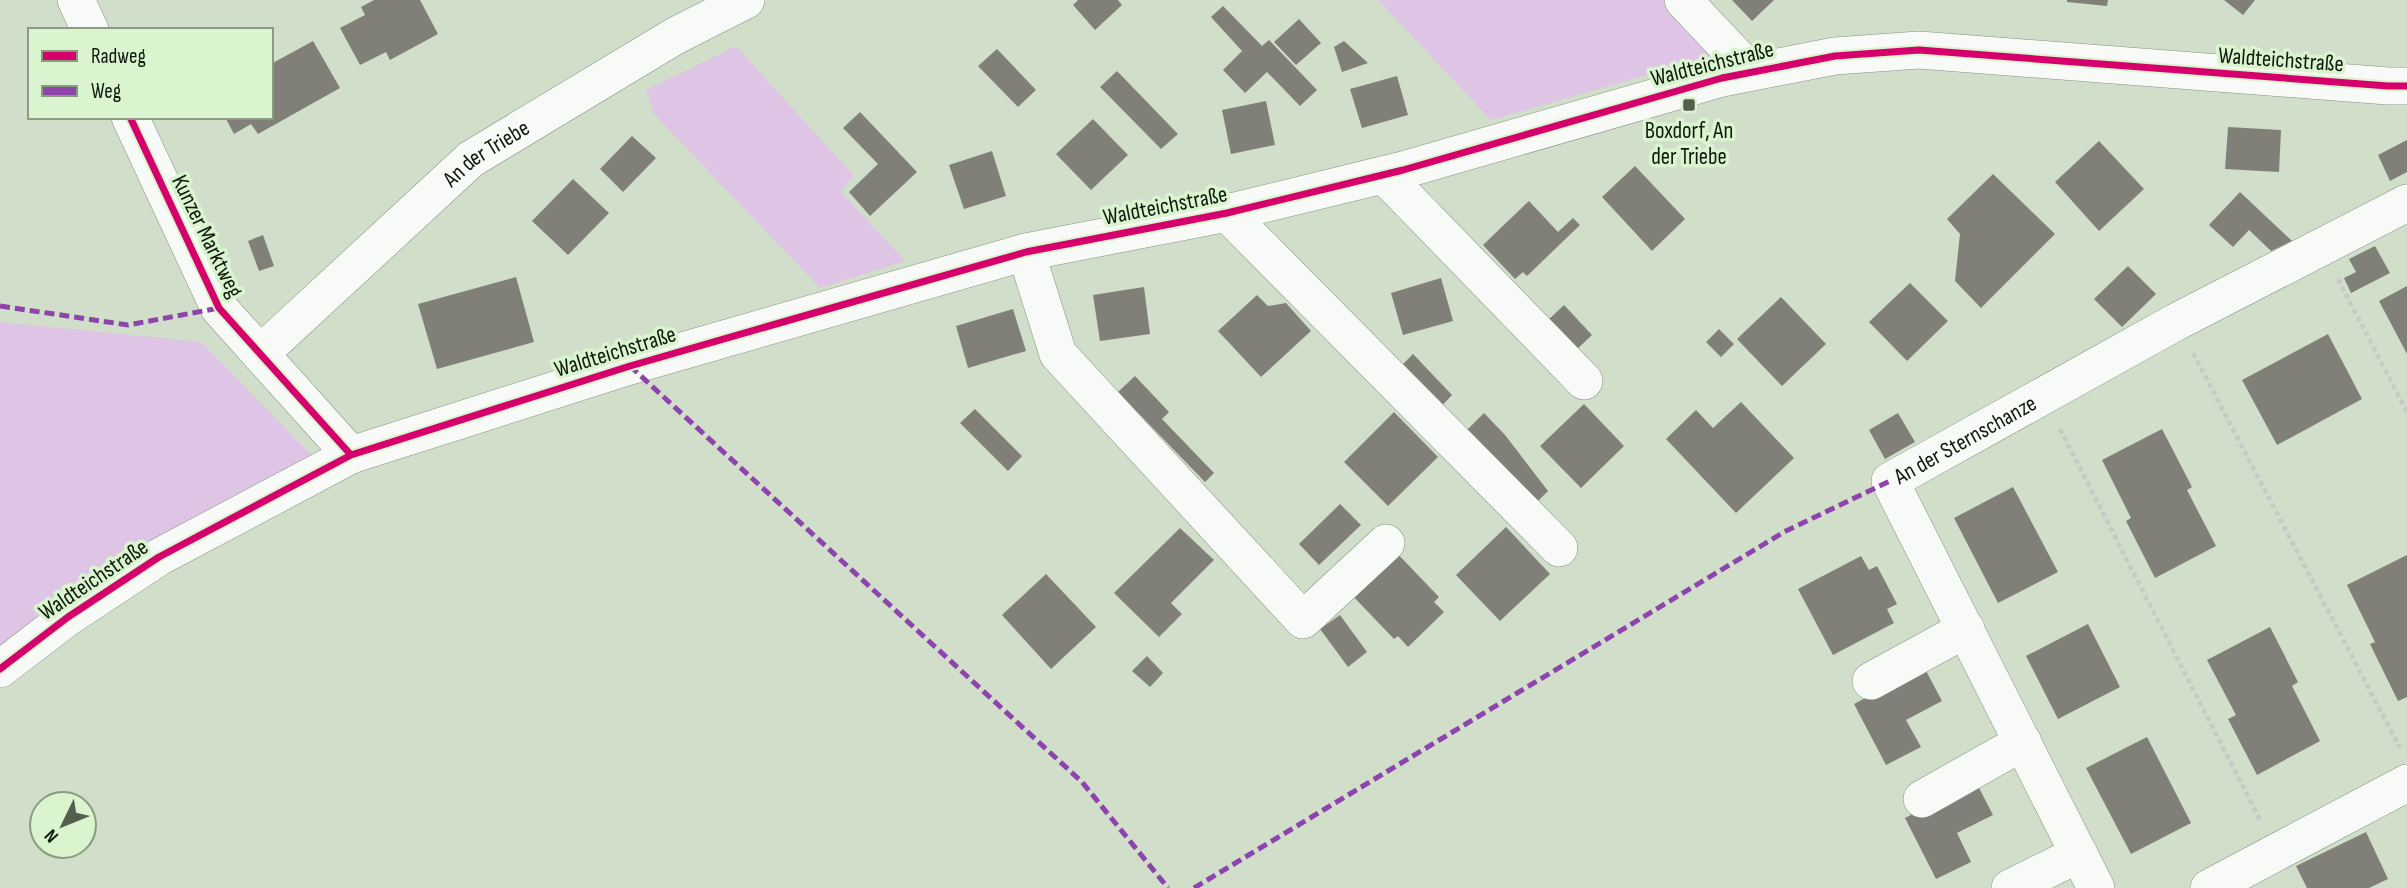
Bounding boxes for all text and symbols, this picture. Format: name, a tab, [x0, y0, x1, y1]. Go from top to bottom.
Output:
legend	[28, 28, 273, 119]
street label: Waldteichstraße	[1648, 35, 1777, 93]
street label: Waldteichstraße	[2217, 42, 2345, 78]
text: Radweg	[91, 44, 146, 69]
text: Weg	[91, 79, 121, 104]
marker: Boxdorf, An der Triebe	[1681, 97, 1697, 113]
street label: An der Triebe	[436, 114, 535, 194]
place label: Boxdorf, An der Triebe	[1645, 117, 1733, 171]
street label: Kunzer Marktweg	[165, 170, 249, 302]
street label: Waldteichstraße	[1101, 180, 1230, 232]
street label: Waldteichstraße	[551, 320, 680, 384]
street label: An der Sternschanze	[1889, 389, 2042, 491]
street label: Waldteichstraße	[34, 533, 154, 627]
north arrow	[28, 790, 98, 860]
text: N	[40, 824, 64, 847]

